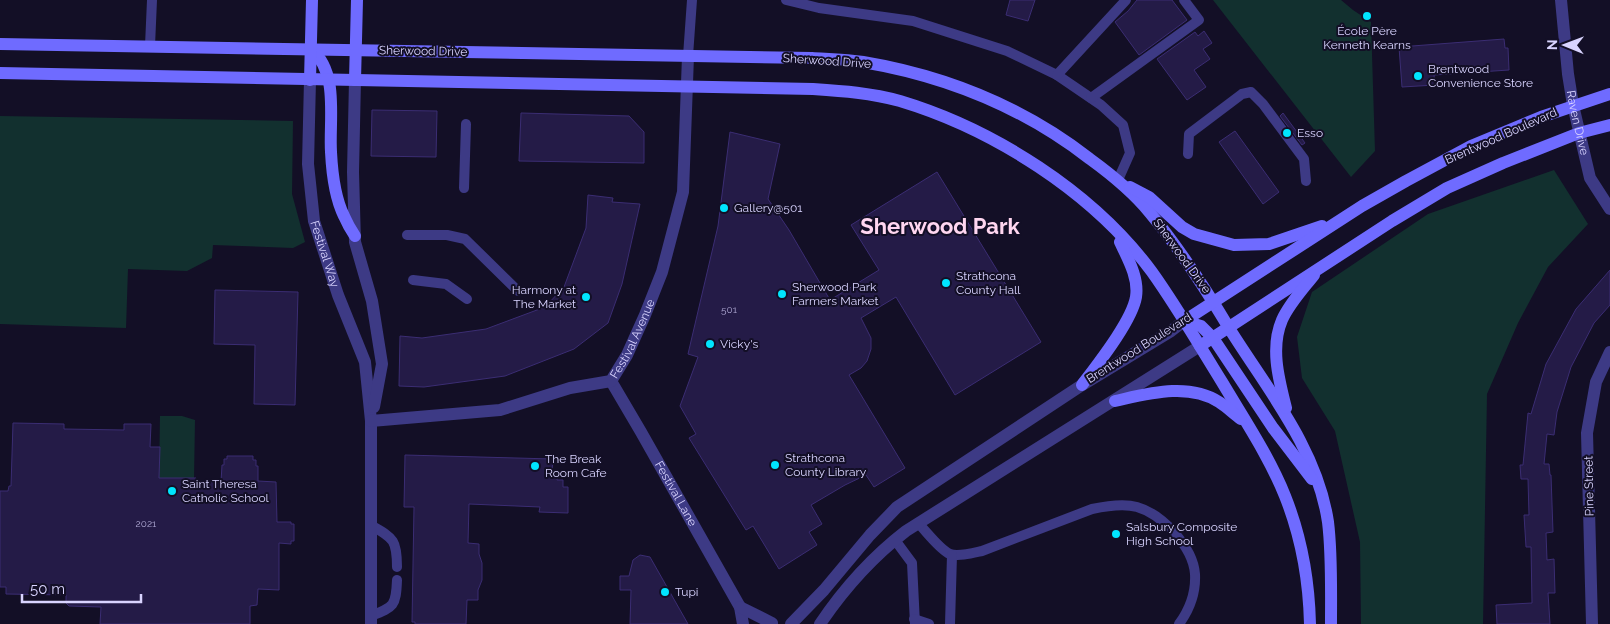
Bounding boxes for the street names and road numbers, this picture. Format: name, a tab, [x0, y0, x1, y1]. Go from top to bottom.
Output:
street label: Sherwood Drive	[379, 43, 467, 59]
street label: Sherwood Drive	[782, 51, 872, 71]
street label: Raven Drive	[1564, 89, 1591, 157]
street label: Brentwood Boulevard	[1443, 105, 1559, 167]
street label: Sherwood Drive	[1150, 216, 1214, 296]
street label: Festival Way	[307, 219, 342, 290]
street label: Festival Avenue	[607, 297, 658, 381]
street label: Brentwood Boulevard	[1084, 310, 1194, 386]
street label: Pine Street	[1581, 456, 1597, 516]
street label: Festival Lane	[652, 459, 700, 529]

